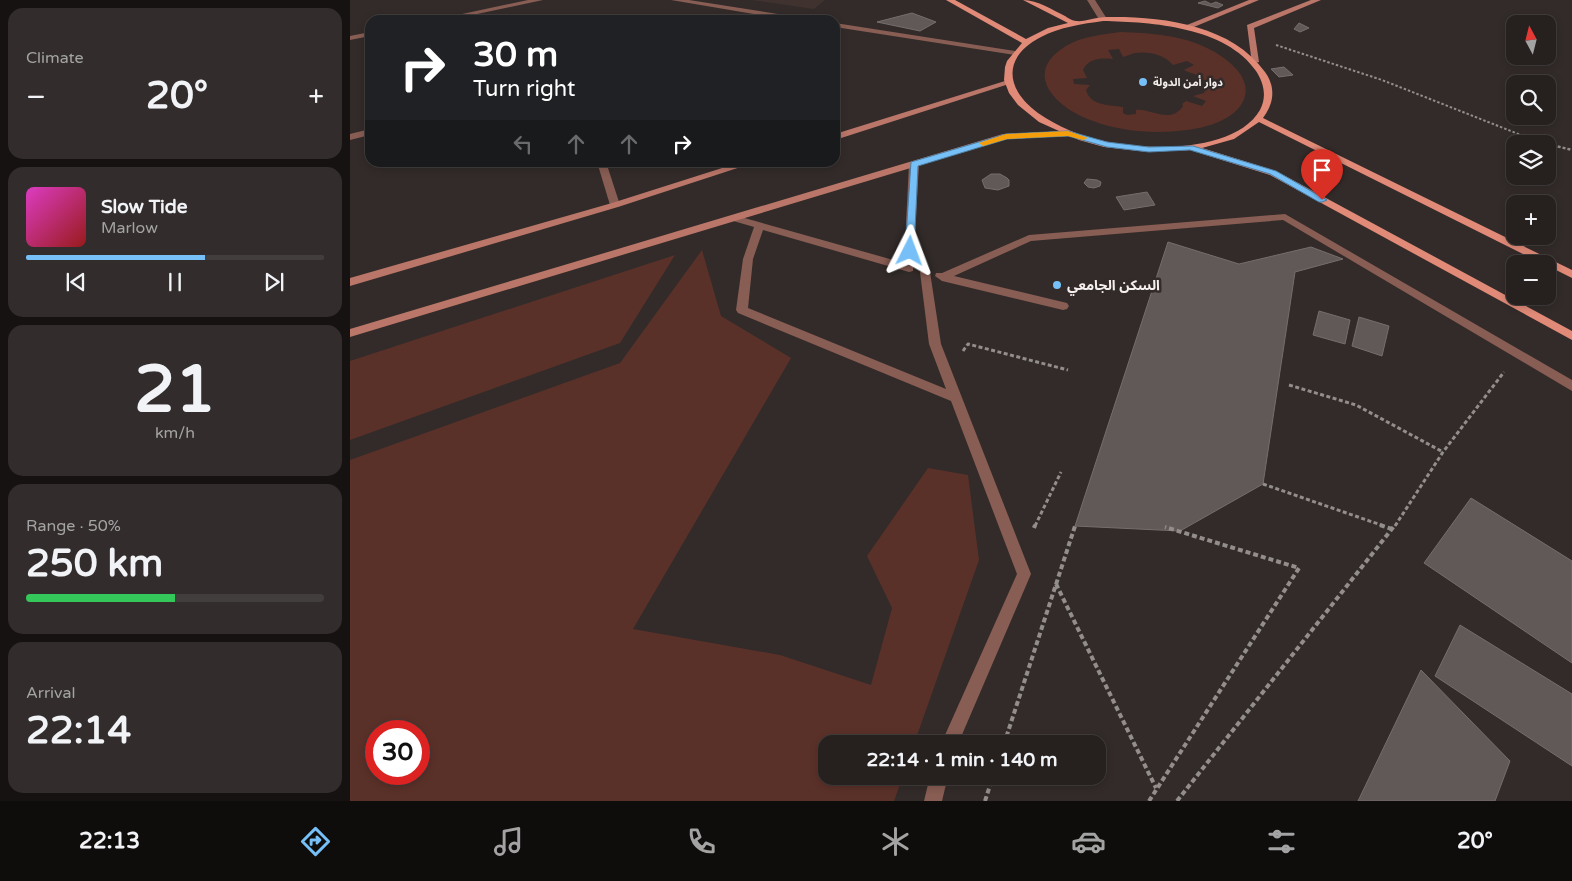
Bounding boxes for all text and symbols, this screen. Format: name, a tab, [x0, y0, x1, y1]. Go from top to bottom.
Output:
north arrow	[1506, 15, 1556, 65]
map controls	[1506, 15, 1556, 305]
text: 30 m	[473, 34, 558, 76]
icon: right	[390, 35, 455, 100]
text: Climate	[26, 48, 84, 68]
text: 20°	[146, 73, 208, 119]
place label: دوار أمن الدولة	[1153, 75, 1223, 89]
button: search	[1506, 75, 1556, 125]
text: Turn right	[473, 76, 575, 102]
marker: دوار أمن الدولة	[1137, 76, 1149, 88]
text: −	[26, 80, 46, 114]
text: +	[308, 80, 324, 114]
icon: left	[509, 130, 537, 158]
icon: ahead	[562, 130, 590, 158]
icon: ahead	[615, 130, 643, 158]
icon: right	[668, 130, 696, 158]
button: layers	[1506, 135, 1556, 185]
pin	[1301, 149, 1343, 200]
icon: arrive	[1308, 156, 1336, 184]
button: +	[1506, 195, 1556, 245]
text: Slow Tide	[101, 196, 188, 218]
text: Marlow	[101, 218, 158, 238]
position arrow	[883, 224, 935, 276]
button: −	[1506, 255, 1556, 305]
icon: previous	[62, 268, 90, 296]
icon: pause	[161, 268, 189, 296]
icon: next	[260, 268, 288, 296]
place label: السكن الجامعي	[1067, 277, 1160, 296]
marker: السكن الجامعي	[1051, 279, 1063, 291]
text: 21	[134, 351, 216, 430]
text: km/h	[155, 423, 195, 443]
text: Range · 50%	[26, 516, 121, 536]
text: 250 km	[26, 541, 163, 587]
text: Arrival	[26, 683, 75, 703]
text: 22:14	[26, 708, 131, 754]
speed limit sign: 30	[365, 720, 430, 785]
text: 22:14 · 1 min · 140 m	[866, 749, 1058, 771]
icon: directions	[298, 824, 333, 859]
icon: music	[491, 824, 526, 859]
icon: phone	[684, 824, 719, 859]
icon: climate	[878, 824, 913, 859]
icon: car	[1071, 824, 1106, 859]
icon: filters	[1264, 824, 1299, 859]
text: 22:13	[79, 828, 140, 854]
text: 20°	[1457, 828, 1493, 854]

